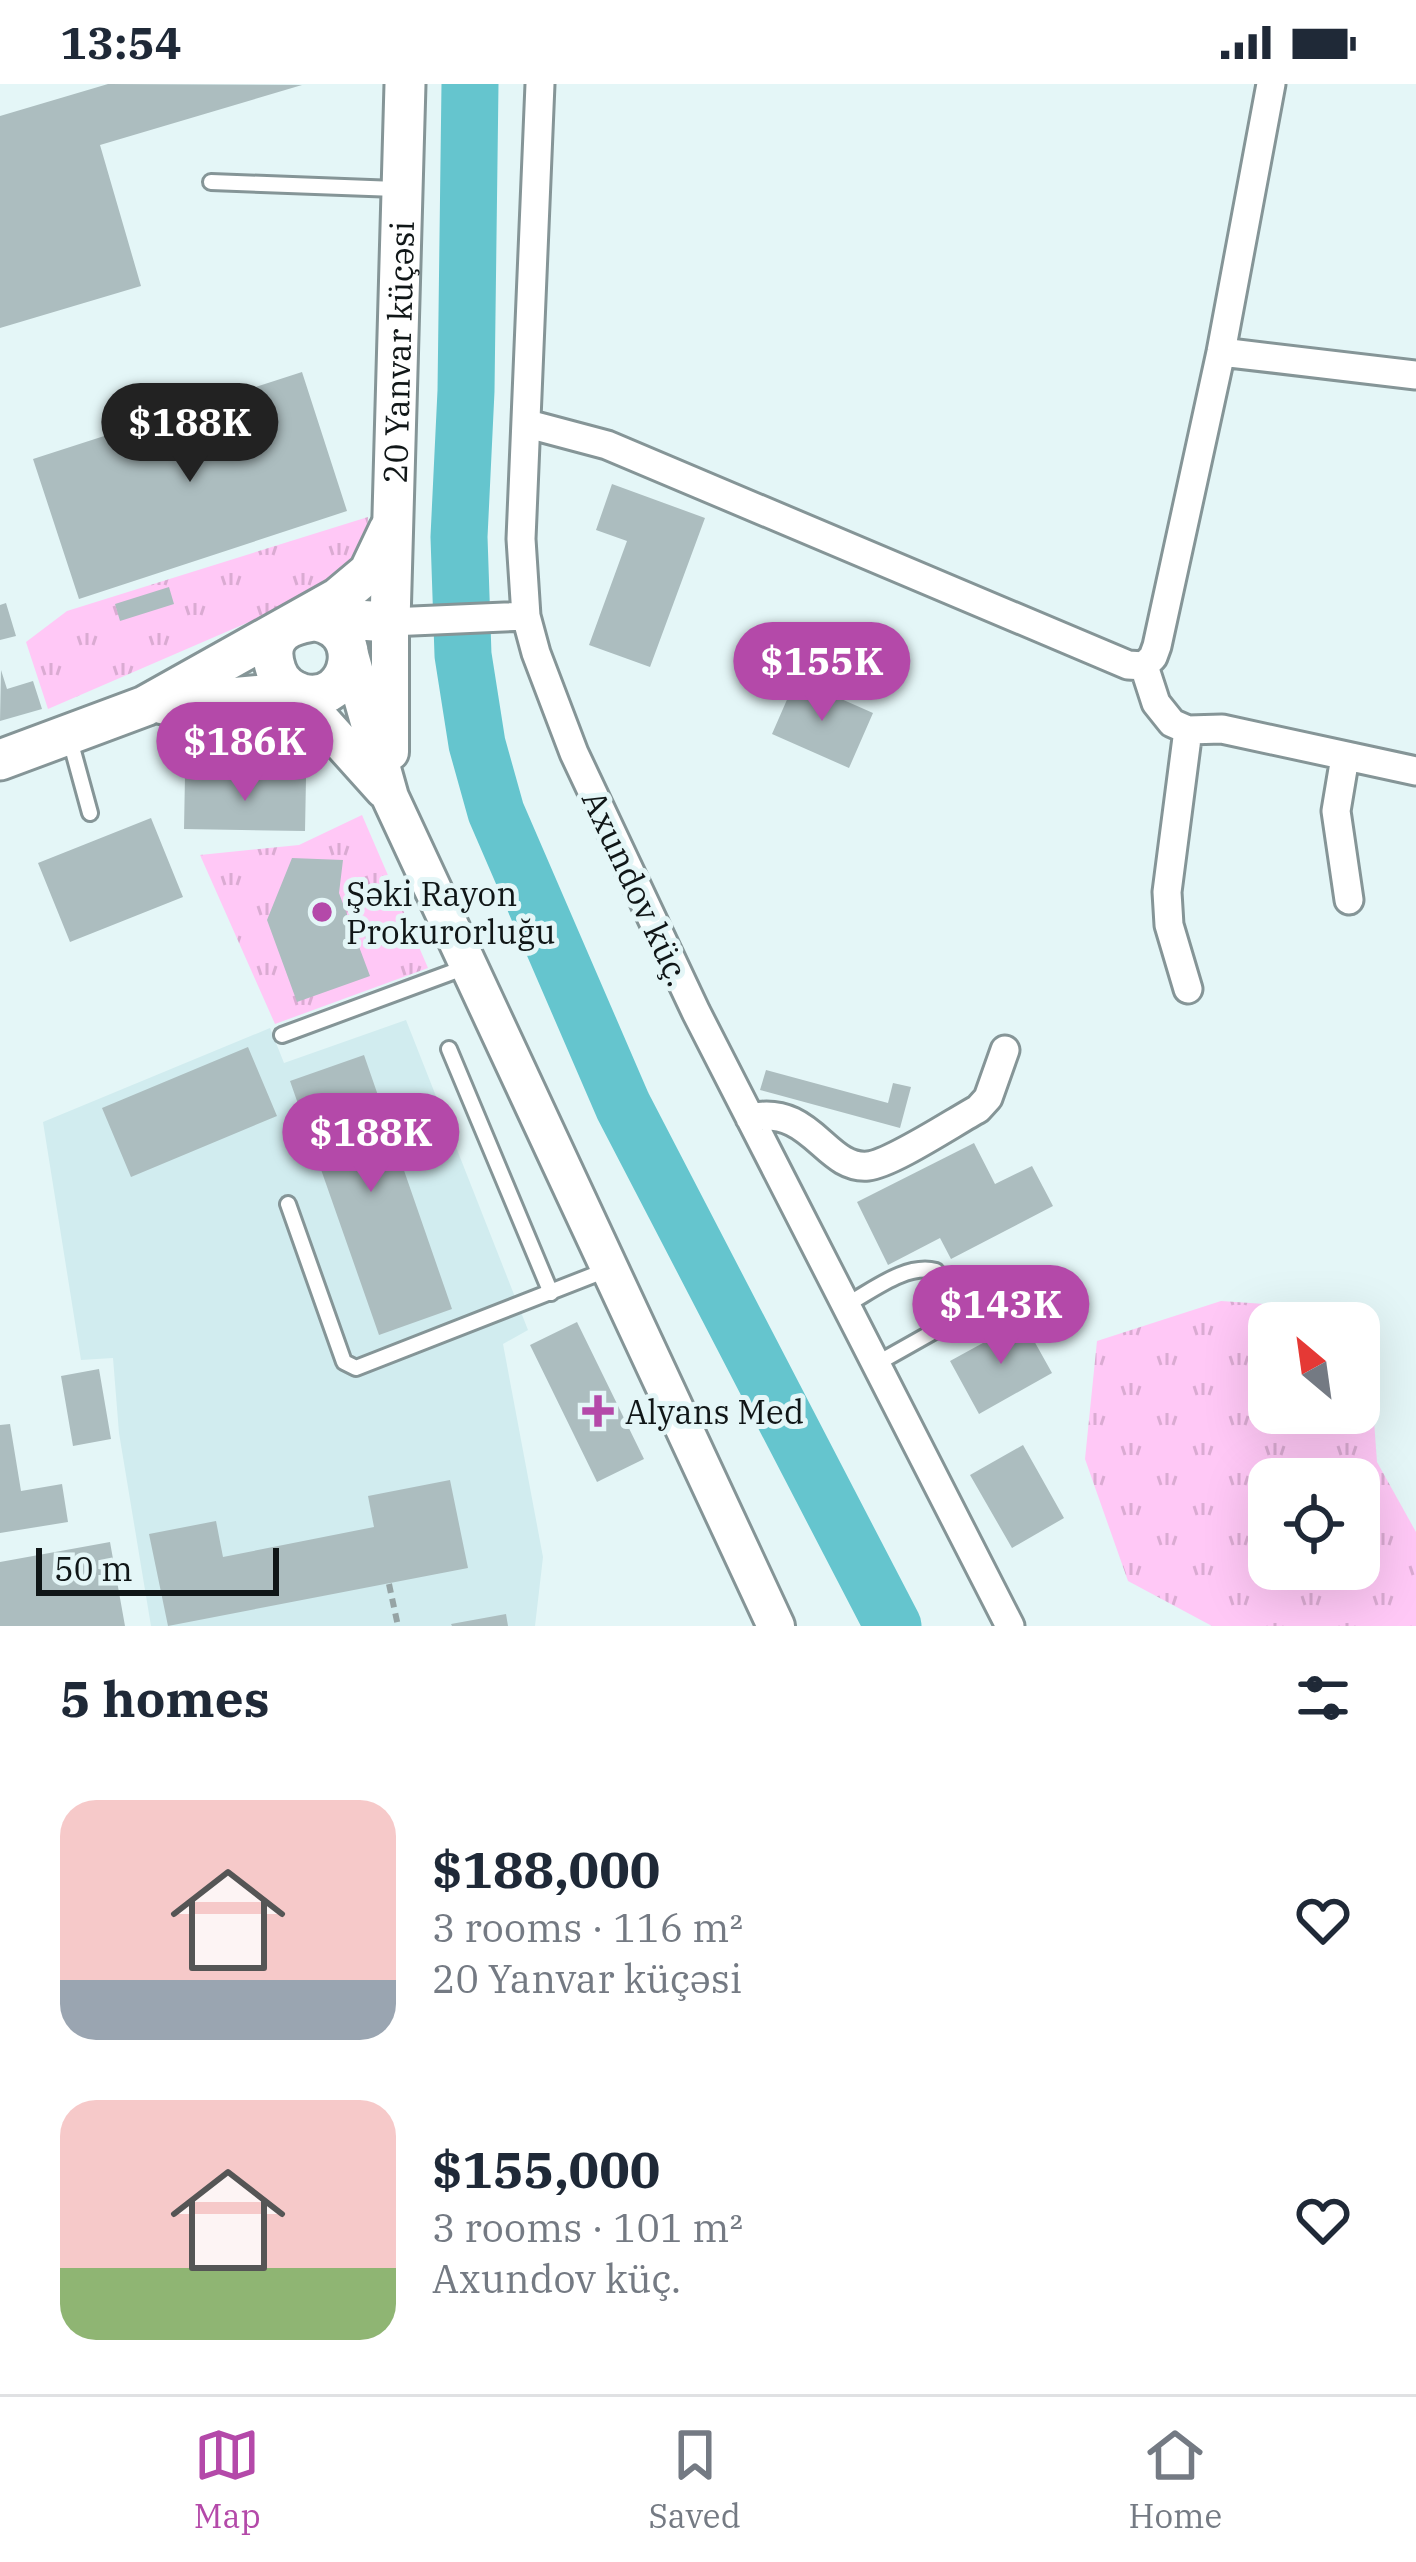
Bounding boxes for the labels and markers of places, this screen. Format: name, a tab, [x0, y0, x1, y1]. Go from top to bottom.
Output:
pin: $188K	[106, 383, 274, 485]
pin: $155K	[738, 622, 906, 724]
pin: $186K	[161, 702, 329, 804]
place label: Şəki Rayon Prokurorluğu	[346, 872, 556, 953]
marker: Şəki Rayon Prokurorluğu	[309, 899, 335, 925]
pin: $188K	[287, 1093, 455, 1195]
pin: $143K	[917, 1265, 1085, 1367]
place label: Alyans Med	[625, 1390, 804, 1433]
marker: Alyans Med	[582, 1395, 614, 1427]

